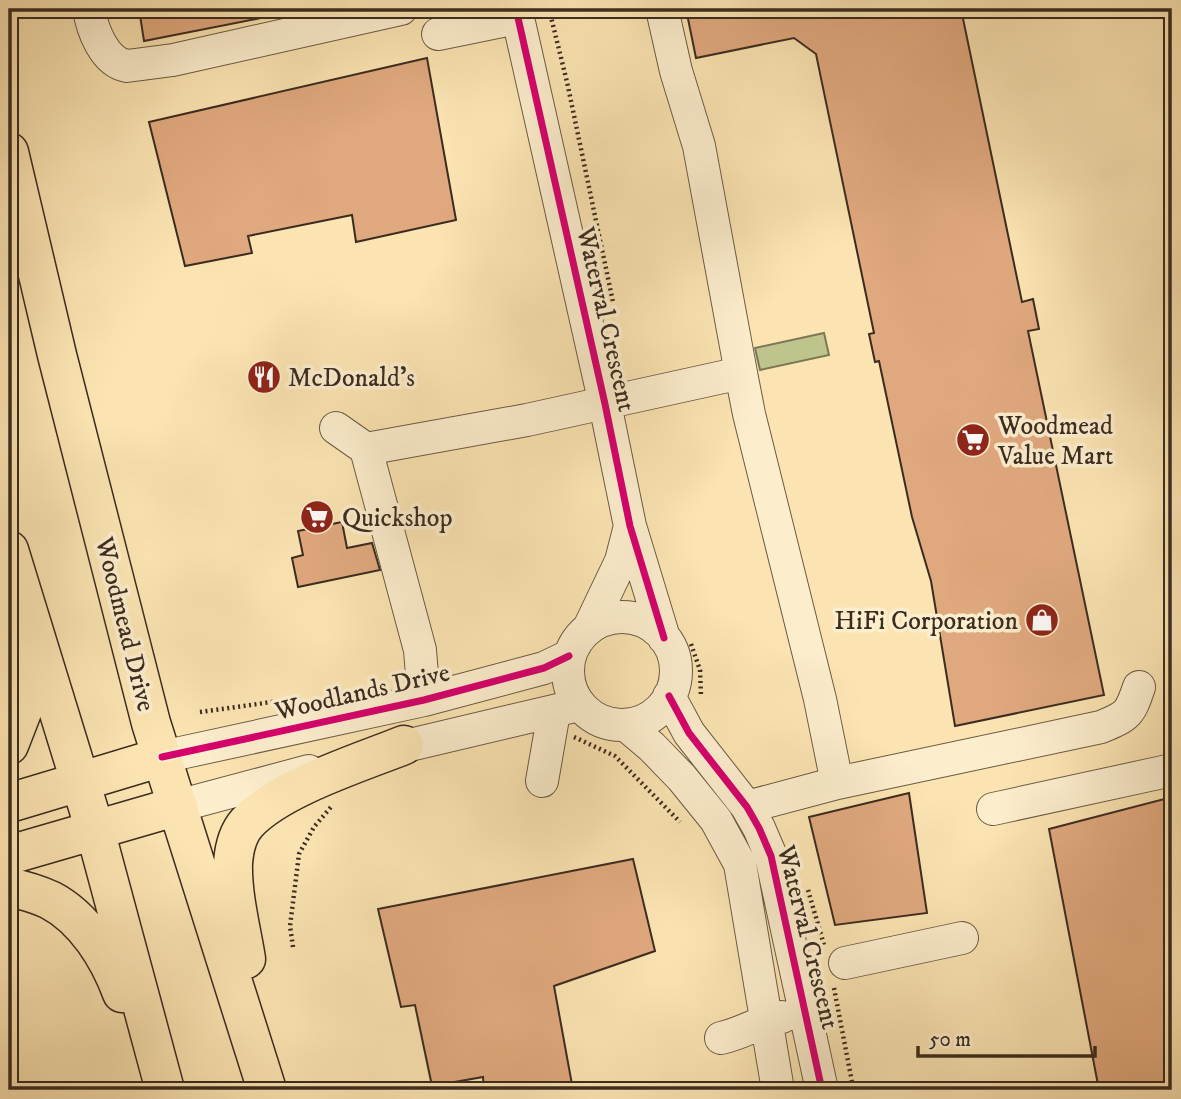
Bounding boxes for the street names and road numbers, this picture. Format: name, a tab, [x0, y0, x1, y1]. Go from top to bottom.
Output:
street label: Waterval Crescent	[568, 223, 643, 415]
street label: Woodmead Drive	[87, 533, 162, 715]
street label: Woodlands Drive	[271, 656, 453, 729]
street label: Waterval Crescent	[769, 841, 846, 1033]

